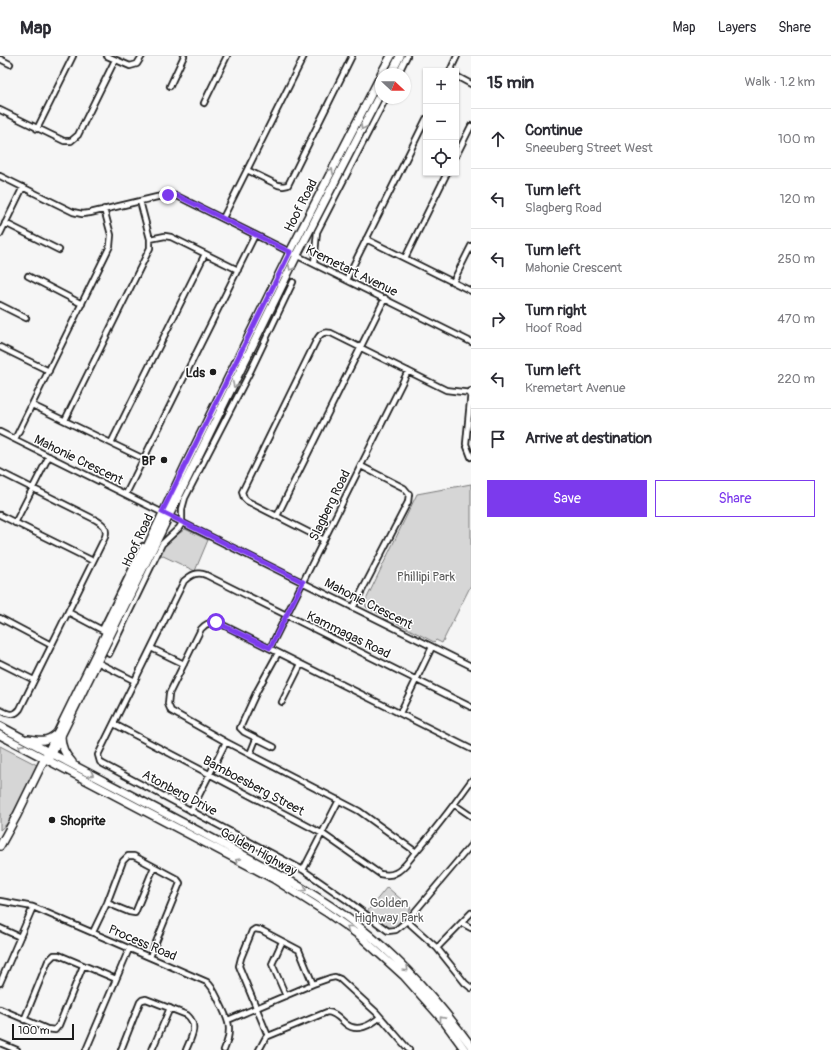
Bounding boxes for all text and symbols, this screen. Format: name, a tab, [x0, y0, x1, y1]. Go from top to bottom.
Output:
text: Map	[20, 16, 51, 40]
text: Map	[673, 19, 696, 36]
text: Layers	[718, 19, 756, 36]
text: Share	[778, 19, 811, 36]
north arrow	[375, 68, 411, 104]
map controls	[423, 68, 459, 176]
button: +	[423, 68, 459, 104]
text: 15 min	[487, 72, 534, 93]
text: Walk · 1.2 km	[745, 74, 815, 90]
button: −	[423, 104, 459, 140]
text: Continue	[525, 121, 583, 140]
one-way arrow	[360, 123, 368, 130]
icon: ahead	[487, 128, 509, 150]
text: 100 m	[778, 131, 815, 147]
button: locate	[423, 140, 459, 176]
text: Sneeuberg Street West	[525, 140, 653, 156]
one-way arrow	[326, 168, 334, 176]
street label: Hoof Road	[281, 176, 321, 235]
text: Turn left	[525, 181, 581, 200]
route end	[159, 186, 177, 204]
icon: left	[487, 188, 509, 210]
text: 120 m	[779, 191, 815, 207]
text: Slagberg Road	[525, 200, 602, 216]
text: Turn left	[525, 241, 581, 260]
street label: Kremetart Avenue	[303, 242, 401, 300]
icon: left	[487, 248, 509, 270]
text: 250 m	[777, 251, 815, 267]
text: Mahonie Crescent	[525, 260, 622, 276]
one-way arrow	[289, 263, 296, 271]
text: Turn right	[525, 301, 586, 320]
icon: right	[487, 308, 509, 330]
text: 470 m	[777, 311, 815, 327]
text: Hoof Road	[525, 320, 582, 336]
text: Turn left	[525, 361, 581, 380]
place label: Lds	[185, 365, 205, 381]
marker: Lds	[208, 367, 218, 377]
icon: left	[487, 368, 509, 390]
text: 220 m	[777, 371, 815, 387]
one-way arrow	[232, 380, 240, 388]
text: Kremetart Avenue	[525, 380, 625, 396]
icon: arrive	[487, 428, 509, 450]
text: Arrive at destination	[525, 429, 652, 448]
street label: Mahonie Crescent	[31, 431, 126, 489]
place label: BP	[141, 453, 156, 469]
marker: BP	[159, 455, 169, 465]
street label: Slagberg Road	[306, 467, 354, 544]
button: Save	[487, 480, 647, 517]
button: Share	[655, 480, 815, 517]
street label: Hoof Road	[119, 511, 157, 570]
park label: Phillipi Park	[397, 569, 456, 585]
street label: Mahonie Crescent	[322, 575, 416, 633]
street label: Kammagas Road	[304, 608, 393, 662]
route start	[207, 613, 225, 631]
one-way arrow	[18, 744, 25, 751]
street label: Bamboesberg Street	[200, 752, 308, 820]
street label: Atonberg Drive	[139, 766, 220, 820]
one-way arrow	[87, 769, 94, 776]
place label: Shoprite	[60, 813, 106, 829]
marker: Shoprite	[47, 815, 57, 825]
street label: Golden Highway	[217, 824, 300, 880]
one-way arrow	[235, 858, 242, 865]
one-way arrow	[300, 884, 307, 892]
park label: Golden Highway Park	[354, 895, 424, 926]
street label: Process Road	[106, 921, 179, 964]
one-way arrow	[347, 926, 354, 933]
one-way arrow	[401, 964, 409, 972]
one-way arrow	[439, 1016, 446, 1023]
scale bar	[12, 1022, 74, 1041]
text: 100 m	[18, 1024, 49, 1037]

